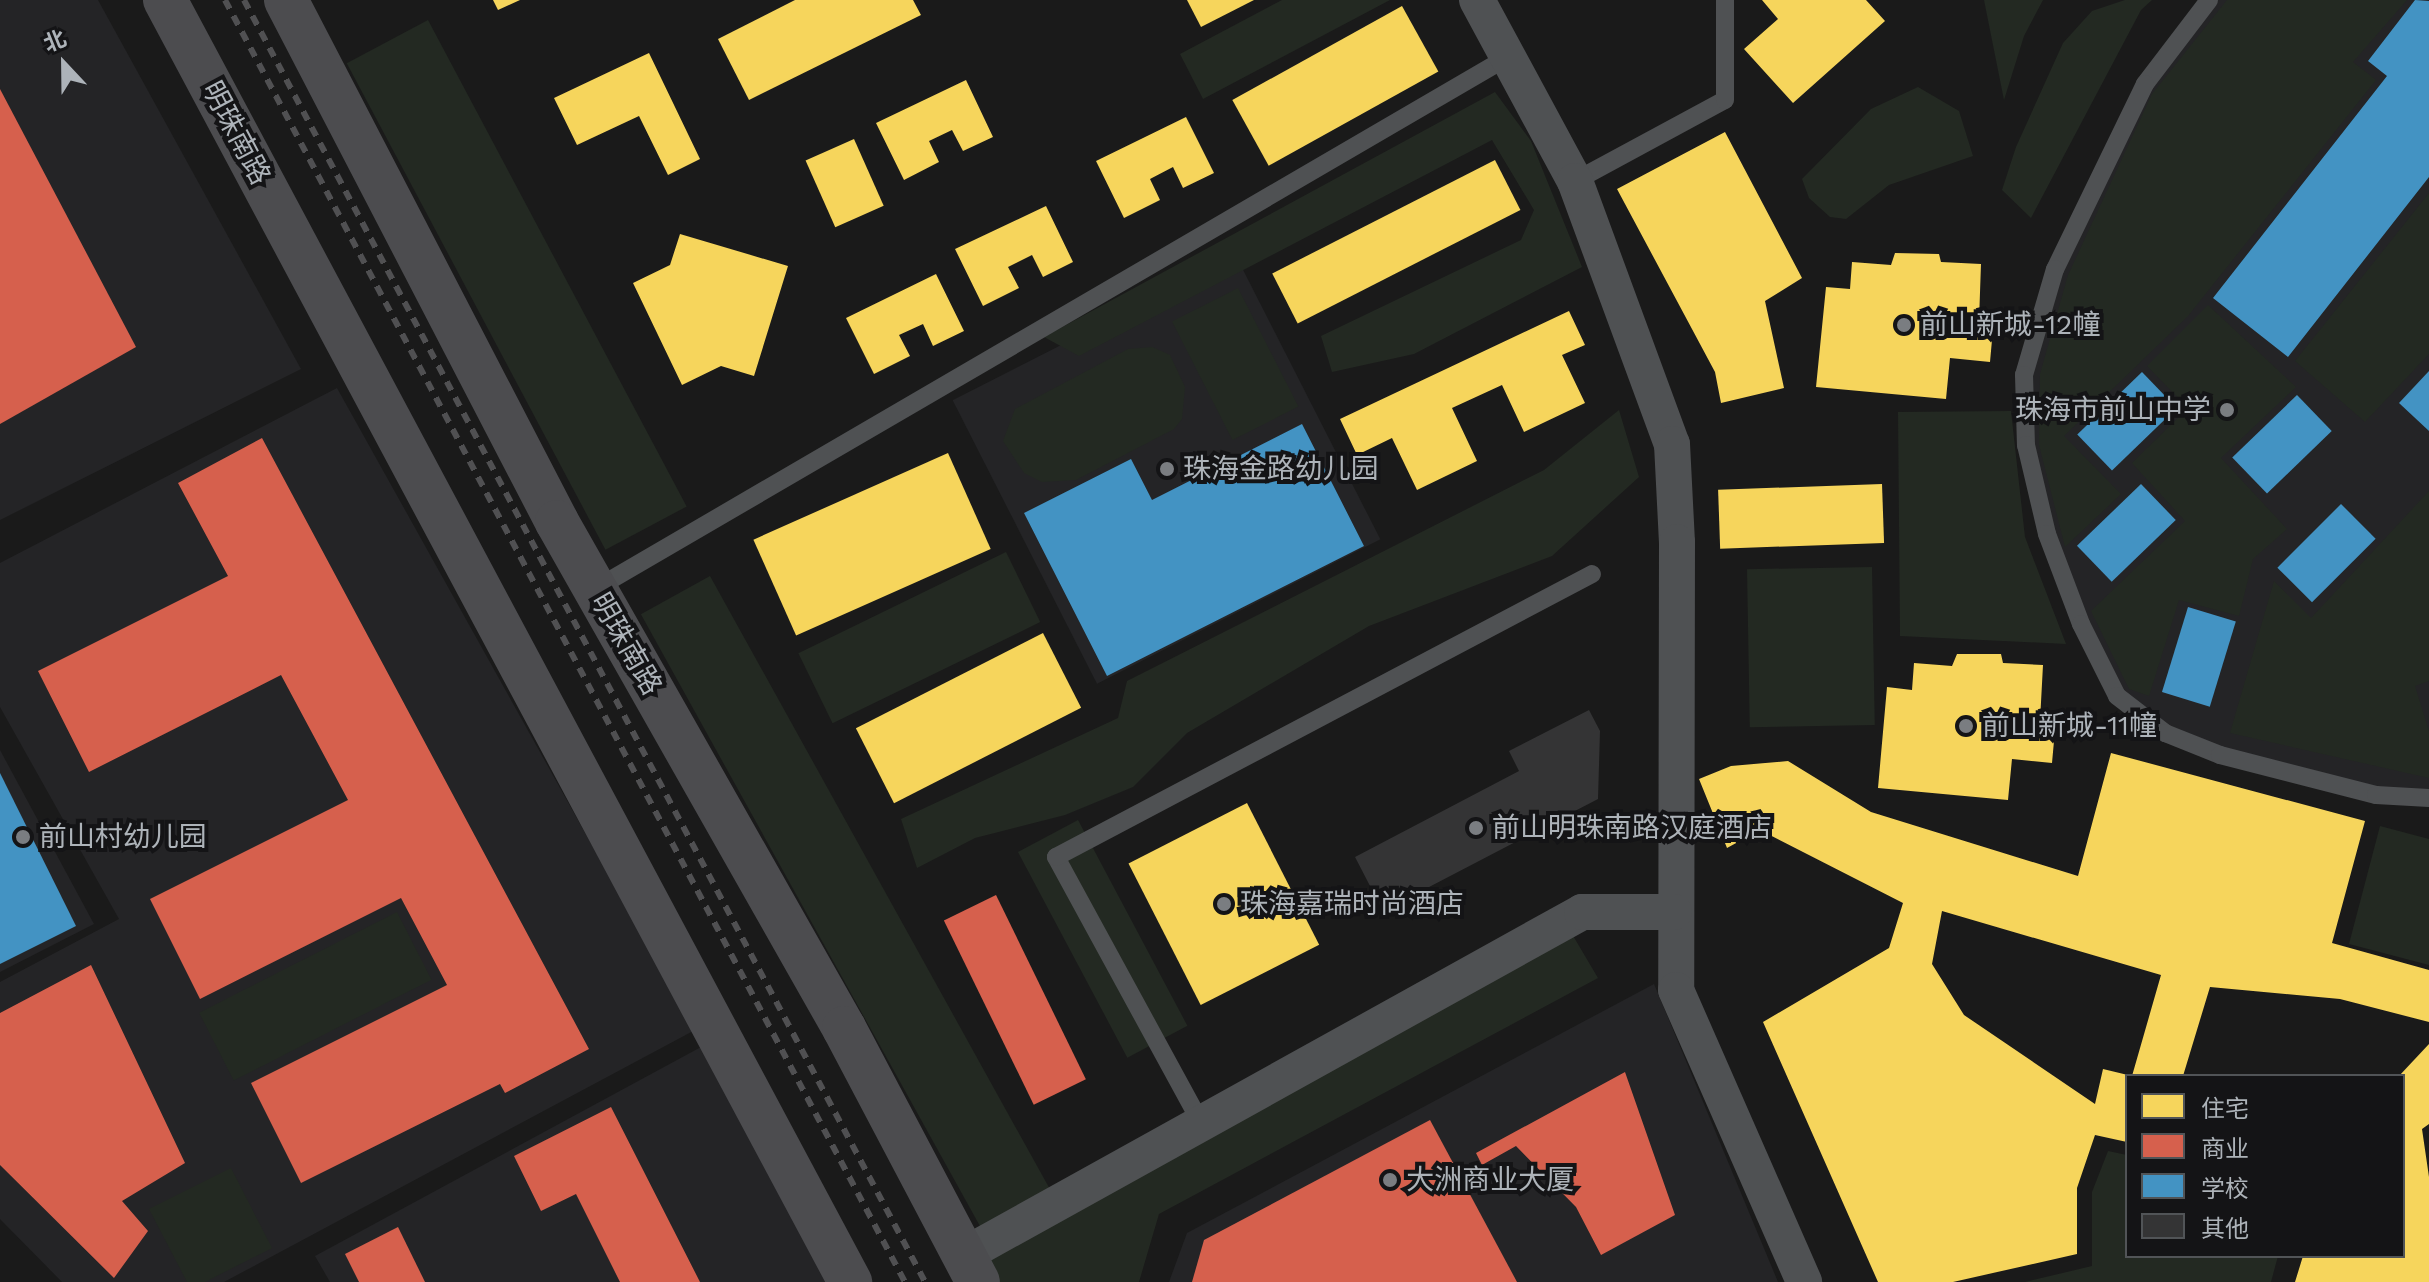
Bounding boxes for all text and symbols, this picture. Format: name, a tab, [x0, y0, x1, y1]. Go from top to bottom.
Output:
north arrow	[24, 24, 104, 104]
text: 北	[40, 26, 70, 57]
street label: 明珠南路	[195, 76, 277, 190]
place label: 前山新城-12幢	[1920, 308, 2100, 342]
marker: 前山新城-12幢	[1895, 316, 1913, 334]
place label: 珠海市前山中学	[2015, 393, 2211, 427]
marker: 珠海市前山中学	[2218, 401, 2236, 419]
place label: 珠海金路幼儿园	[1183, 452, 1379, 486]
marker: 珠海金路幼儿园	[1158, 460, 1176, 478]
street label: 明珠南路	[583, 587, 669, 701]
place label: 前山新城-11幢	[1982, 709, 2157, 743]
marker: 前山新城-11幢	[1957, 717, 1975, 735]
place label: 前山明珠南路汉庭酒店	[1492, 811, 1772, 845]
marker: 前山明珠南路汉庭酒店	[1467, 819, 1485, 837]
place label: 前山村幼儿园	[39, 820, 207, 854]
marker: 前山村幼儿园	[14, 828, 32, 846]
place label: 珠海嘉瑞时尚酒店	[1240, 887, 1464, 921]
marker: 珠海嘉瑞时尚酒店	[1215, 895, 1233, 913]
legend	[2125, 1074, 2405, 1258]
text: 住宅	[2201, 1095, 2249, 1123]
text: 商业	[2201, 1135, 2249, 1163]
place label: 大洲商业大厦	[1406, 1163, 1574, 1197]
marker: 大洲商业大厦	[1381, 1171, 1399, 1189]
text: 学校	[2201, 1175, 2249, 1203]
text: 其他	[2201, 1215, 2249, 1243]

